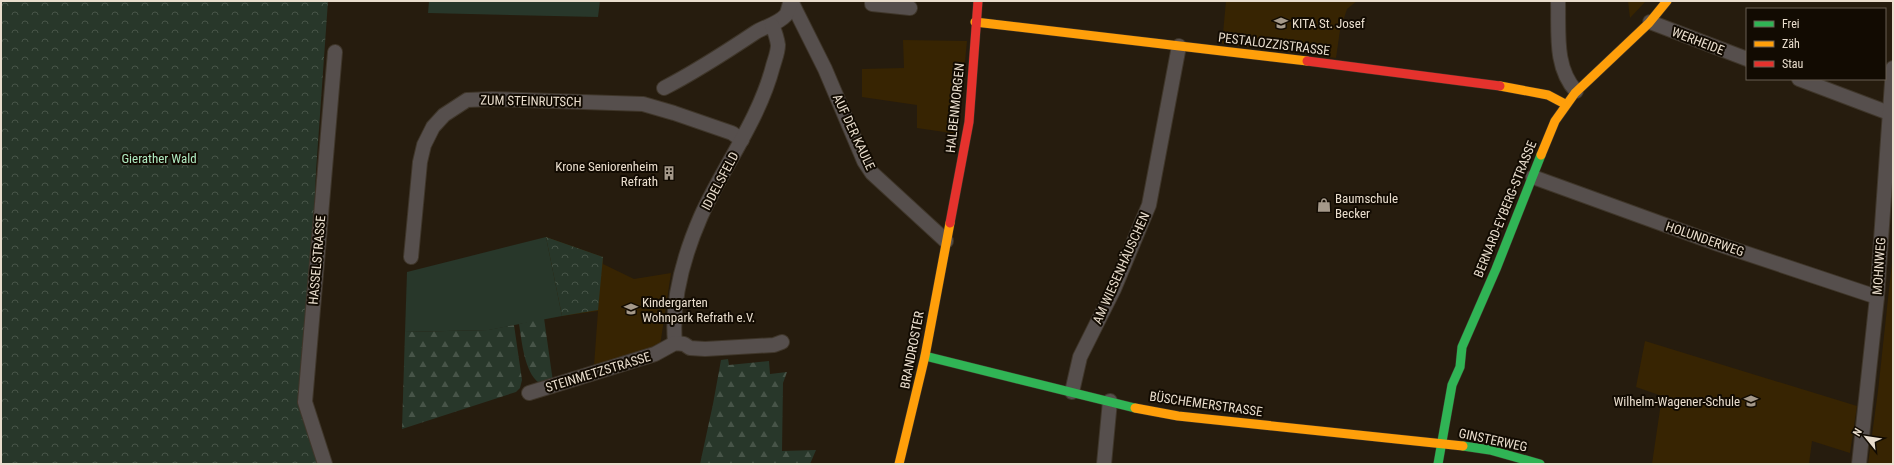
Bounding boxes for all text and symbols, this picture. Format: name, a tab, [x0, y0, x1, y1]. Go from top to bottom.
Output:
legend	[1746, 8, 1886, 80]
school or university icon: KITA St. Josef	[1273, 15, 1289, 31]
place label: KITA St. Josef	[1292, 16, 1365, 31]
text: Frei	[1782, 17, 1800, 31]
street label: WERHEIDE	[1670, 24, 1726, 58]
street label: PESTALOZZISTRASSE	[1217, 30, 1331, 58]
text: Zäh	[1782, 37, 1800, 51]
text: Stau	[1782, 57, 1804, 71]
street label: HALBENMORGEN	[943, 62, 967, 154]
street label: AUF DER KAULE	[830, 92, 878, 172]
street label: ZUM STEINRUTSCH	[480, 93, 582, 109]
street label: BERNARD-EYBERG-STRASSE	[1471, 138, 1539, 280]
street label: IDDELSFELD	[698, 149, 742, 213]
park label: Gierather Wald	[121, 151, 197, 166]
place label: Krone Seniorenheim Refrath	[555, 159, 658, 189]
building icon: Krone Seniorenheim Refrath	[661, 165, 677, 181]
place label: Baumschule Becker	[1335, 191, 1398, 221]
shop icon: Baumschule Becker	[1316, 197, 1332, 213]
street label: AM WIESENHÄUSCHEN	[1090, 210, 1152, 326]
street label: HASSELSTRASSE	[306, 215, 328, 305]
street label: HOLUNDERWEG	[1664, 219, 1746, 259]
street label: MOHNWEG	[1870, 237, 1888, 295]
place label: Kindergarten Wohnpark Refrath e.V.	[642, 295, 755, 325]
school or university icon: Kindergarten Wohnpark Refrath e.V.	[623, 301, 639, 317]
street label: BRANDROSTER	[897, 310, 927, 390]
street label: STEINMETZSTRASSE	[544, 349, 652, 395]
street label: BÜSCHEMERSTRASSE	[1148, 389, 1264, 419]
school or university icon: Wilhelm-Wagener-Schule	[1743, 393, 1759, 409]
place label: Wilhelm-Wagener-Schule	[1613, 394, 1740, 409]
north arrow	[1846, 417, 1886, 457]
street label: GINSTERWEG	[1457, 425, 1529, 455]
text: N	[1850, 426, 1865, 438]

